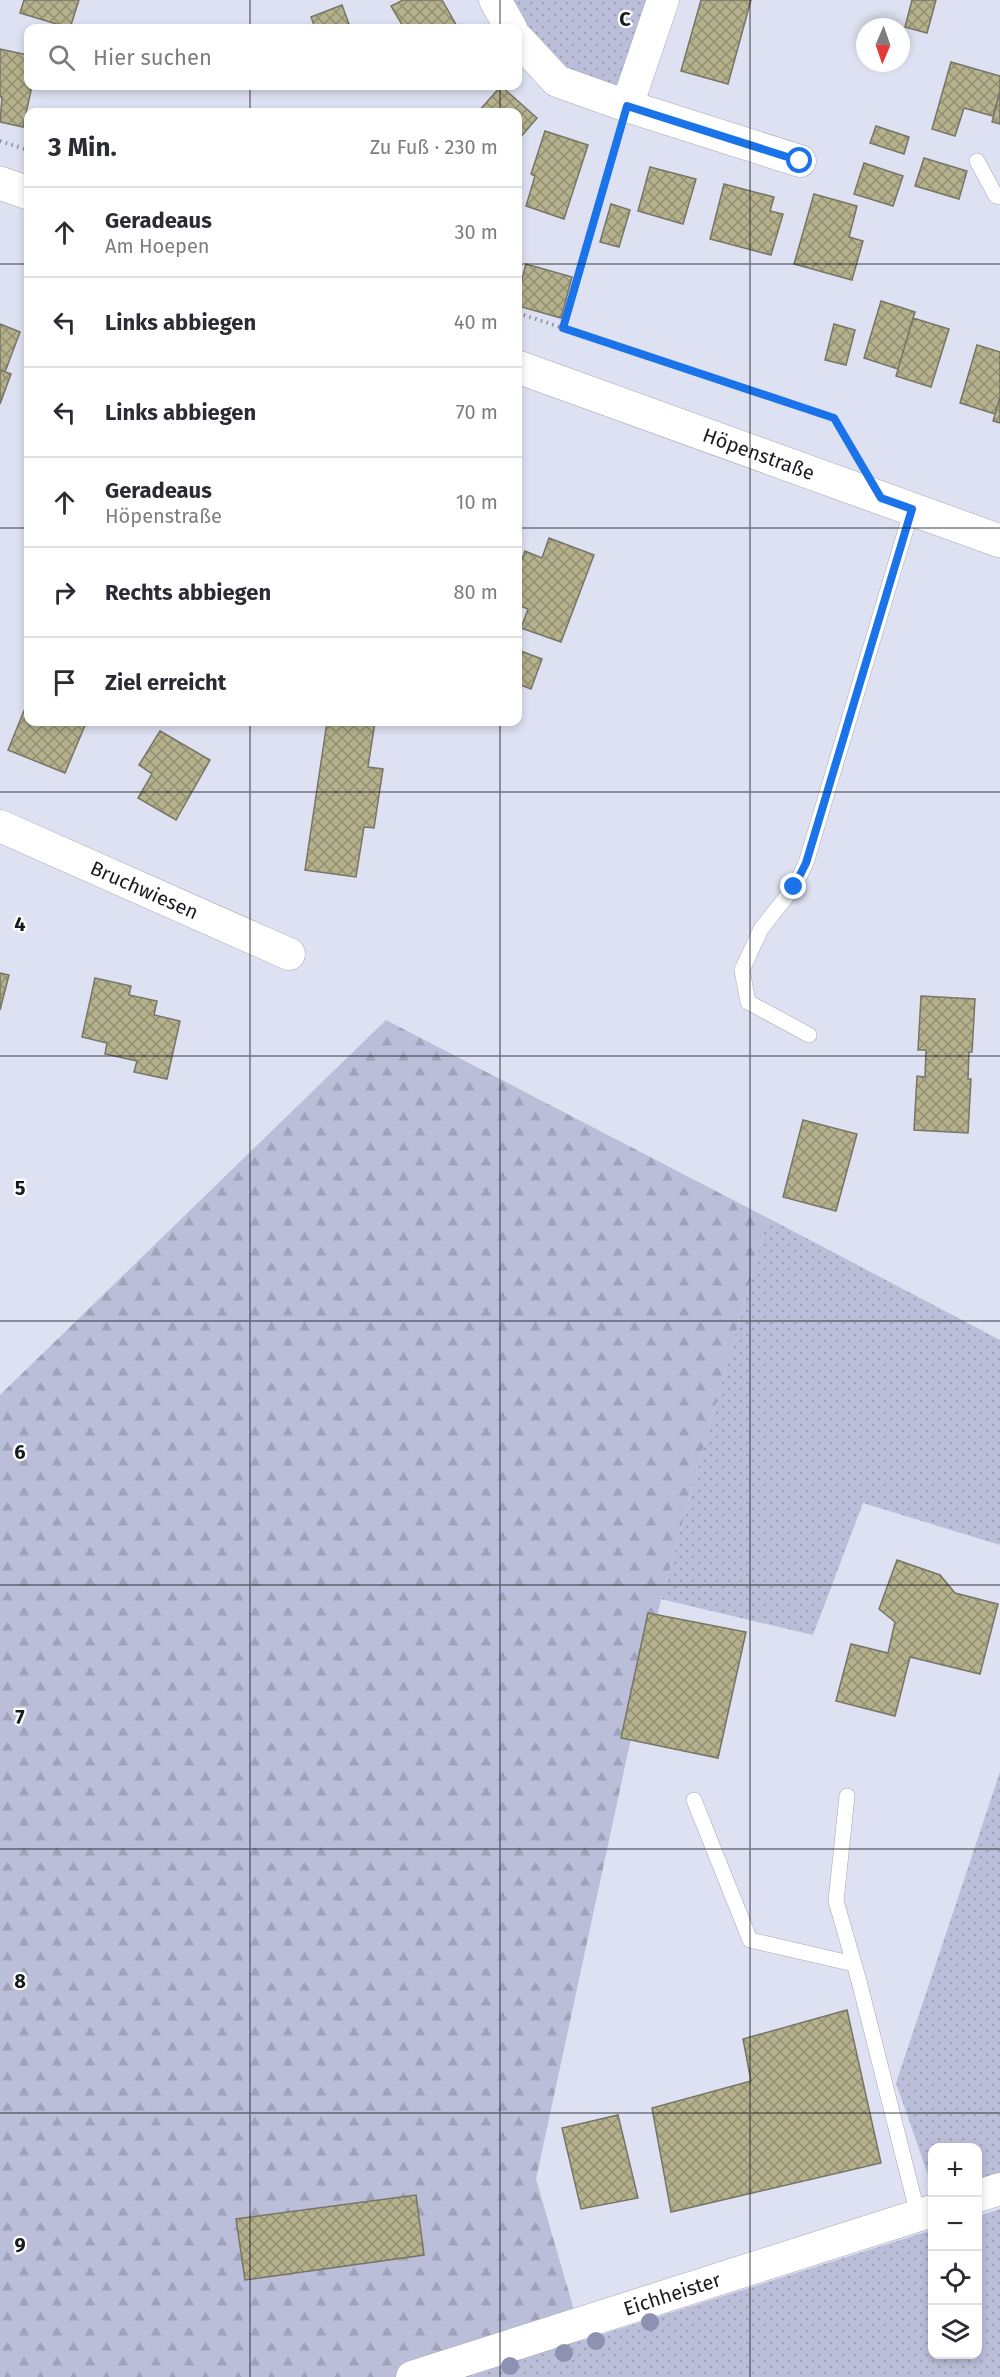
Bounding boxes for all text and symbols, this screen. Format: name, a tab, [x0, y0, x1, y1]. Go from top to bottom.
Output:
text: C	[619, 7, 631, 31]
north arrow	[856, 18, 910, 72]
search box	[24, 24, 522, 90]
icon: search	[45, 41, 78, 74]
text: Hier suchen	[93, 44, 212, 71]
text: 3 Min.	[48, 132, 117, 163]
text: Zu Fuß · 230 m	[370, 135, 498, 159]
route start	[786, 147, 812, 173]
text: Geradeaus	[105, 207, 212, 234]
icon: ahead	[48, 216, 81, 249]
text: 30 m	[454, 220, 498, 244]
text: Am Hoepen	[105, 234, 210, 258]
icon: left	[48, 306, 81, 339]
text: Links abbiegen	[105, 309, 256, 336]
text: 40 m	[454, 310, 498, 334]
icon: left	[48, 396, 81, 429]
text: Links abbiegen	[105, 399, 256, 426]
text: 70 m	[456, 400, 498, 424]
street label: Höpenstraße	[700, 423, 818, 485]
text: Geradeaus	[105, 477, 212, 504]
icon: ahead	[48, 486, 81, 519]
text: 10 m	[456, 490, 498, 514]
text: Höpenstraße	[105, 504, 222, 528]
icon: right	[48, 576, 81, 609]
text: Rechts abbiegen	[105, 579, 271, 606]
text: 80 m	[453, 580, 498, 604]
icon: arrive	[48, 666, 81, 699]
text: Ziel erreicht	[105, 669, 226, 696]
street label: Bruchwiesen	[87, 856, 202, 924]
route end	[780, 873, 806, 899]
text: 4	[14, 912, 26, 936]
text: 5	[15, 1176, 26, 1200]
text: 6	[14, 1440, 26, 1464]
text: 7	[15, 1705, 25, 1729]
text: 8	[14, 1969, 26, 1993]
map controls	[928, 2143, 982, 2359]
button: +	[928, 2143, 982, 2197]
button: −	[928, 2197, 982, 2251]
text: 9	[14, 2233, 26, 2257]
button: locate	[928, 2251, 982, 2305]
street label: Eichheister	[620, 2267, 724, 2321]
button: layers	[928, 2305, 982, 2359]

